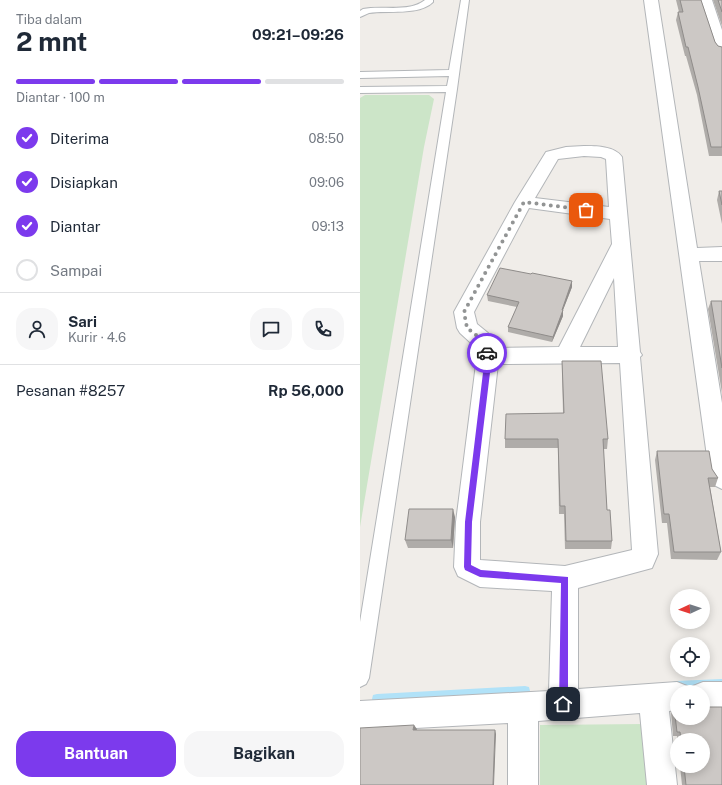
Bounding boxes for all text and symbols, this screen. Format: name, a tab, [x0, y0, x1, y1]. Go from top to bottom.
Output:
text: Tiba dalam	[16, 12, 82, 27]
text: 2 mnt	[16, 26, 87, 57]
text: 09:21–09:26	[252, 26, 344, 43]
text: Diantar · 100 m	[16, 90, 105, 105]
icon: check	[16, 127, 38, 149]
text: Diterima	[50, 130, 109, 147]
text: 08:50	[308, 131, 344, 146]
icon: check	[16, 171, 38, 193]
text: Disiapkan	[50, 174, 118, 191]
text: 09:06	[309, 175, 344, 190]
pin	[569, 193, 603, 227]
icon: bag	[575, 199, 597, 221]
icon: check	[16, 215, 38, 237]
text: Diantar	[50, 218, 101, 235]
text: 09:13	[312, 219, 344, 234]
text: Sampai	[50, 262, 102, 279]
button: person	[16, 308, 58, 350]
button: chat	[250, 308, 292, 350]
button: phone	[302, 308, 344, 350]
text: Sari	[68, 313, 97, 330]
text: Kurir · 4.6	[68, 330, 126, 345]
courier	[467, 333, 507, 373]
icon: car	[476, 342, 498, 364]
text: Pesanan #8257	[16, 382, 125, 399]
text: Rp 56,000	[268, 382, 344, 399]
north arrow	[670, 589, 710, 629]
map controls	[670, 589, 710, 773]
button: locate	[670, 637, 710, 677]
button: +	[670, 685, 710, 725]
pin	[546, 687, 580, 721]
icon: home	[552, 693, 574, 715]
button: Bantuan	[16, 731, 176, 777]
button: Bagikan	[184, 731, 344, 777]
button: −	[670, 733, 710, 773]

